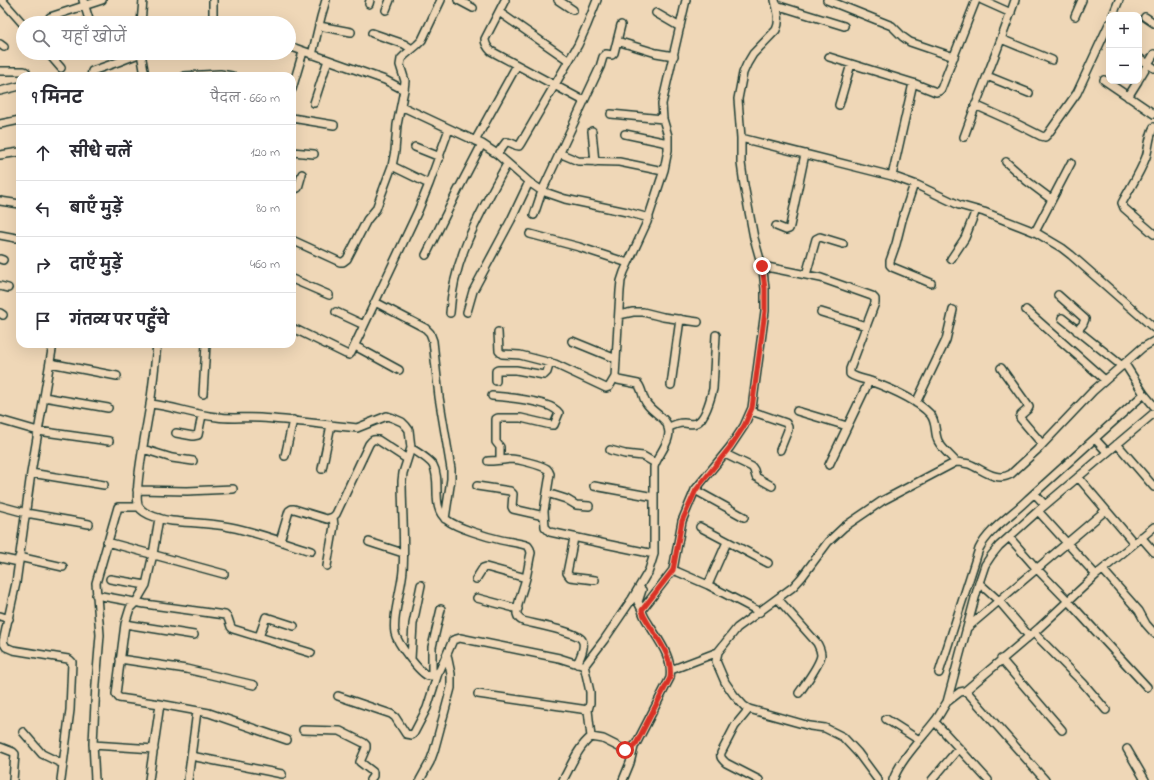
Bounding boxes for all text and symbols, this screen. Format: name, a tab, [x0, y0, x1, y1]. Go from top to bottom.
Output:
map controls	[1106, 12, 1142, 84]
button: +	[1106, 12, 1142, 48]
search box	[16, 16, 296, 60]
icon: search	[30, 27, 52, 49]
text: यहाँ खोजें	[62, 27, 126, 49]
button: −	[1106, 48, 1142, 84]
text: 9 मिनट	[32, 86, 83, 111]
text: पैदल · 660 m	[210, 89, 280, 108]
icon: ahead	[32, 142, 54, 164]
text: सीधे चलें	[70, 142, 131, 164]
text: 120 m	[250, 143, 280, 162]
icon: left	[32, 198, 54, 220]
text: बाएँ मुड़ें	[70, 198, 123, 220]
text: 80 m	[256, 199, 280, 218]
icon: right	[32, 254, 54, 276]
text: दाएँ मुड़ें	[70, 254, 122, 276]
text: 460 m	[250, 255, 280, 274]
route end	[753, 257, 771, 275]
icon: arrive	[32, 310, 54, 332]
text: गंतव्य पर पहुँचे	[70, 310, 169, 332]
route start	[616, 741, 634, 759]

